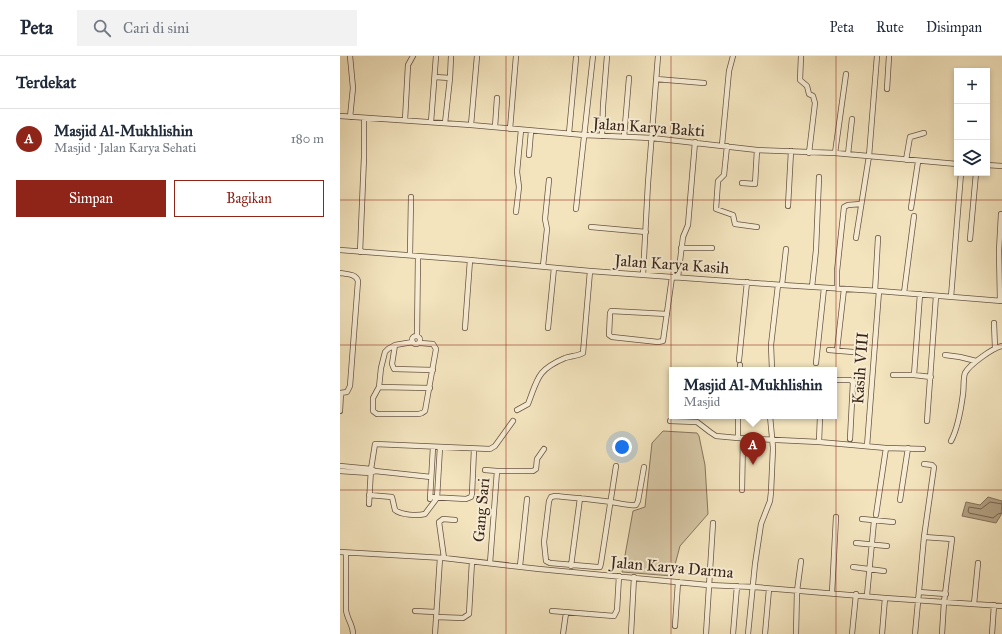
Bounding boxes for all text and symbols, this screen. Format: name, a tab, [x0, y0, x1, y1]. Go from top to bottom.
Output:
search box	[77, 10, 357, 46]
text: Peta	[20, 16, 53, 39]
icon: search	[91, 17, 113, 39]
text: Cari di sini	[123, 19, 189, 37]
text: Peta	[830, 19, 854, 36]
text: Rute	[876, 19, 904, 36]
text: Disimpan	[926, 19, 982, 36]
map controls	[954, 68, 990, 176]
button: +	[954, 68, 990, 104]
text: Terdekat	[16, 72, 76, 93]
button: −	[954, 104, 990, 140]
street label: Jalan Karya Bakti	[590, 113, 706, 141]
text: Masjid Al-Mukhlishin	[54, 122, 193, 140]
text: A	[25, 131, 33, 147]
text: 180 m	[291, 131, 324, 147]
text: Masjid · Jalan Karya Sehati	[54, 140, 196, 156]
button: layers	[954, 140, 990, 176]
button: Simpan	[16, 180, 166, 217]
button: Bagikan	[174, 180, 324, 217]
street label: Jalan Karya Kasih	[612, 250, 730, 278]
street label: Kasih VIII	[848, 331, 872, 405]
popup	[669, 367, 837, 419]
text: Masjid Al-Mukhlishin	[684, 376, 822, 394]
text: Masjid	[684, 394, 720, 410]
pin: A	[740, 432, 766, 465]
your location	[612, 437, 632, 457]
street label: Gang Sari	[469, 477, 494, 543]
street label: Jalan Karya Darma	[608, 552, 735, 583]

